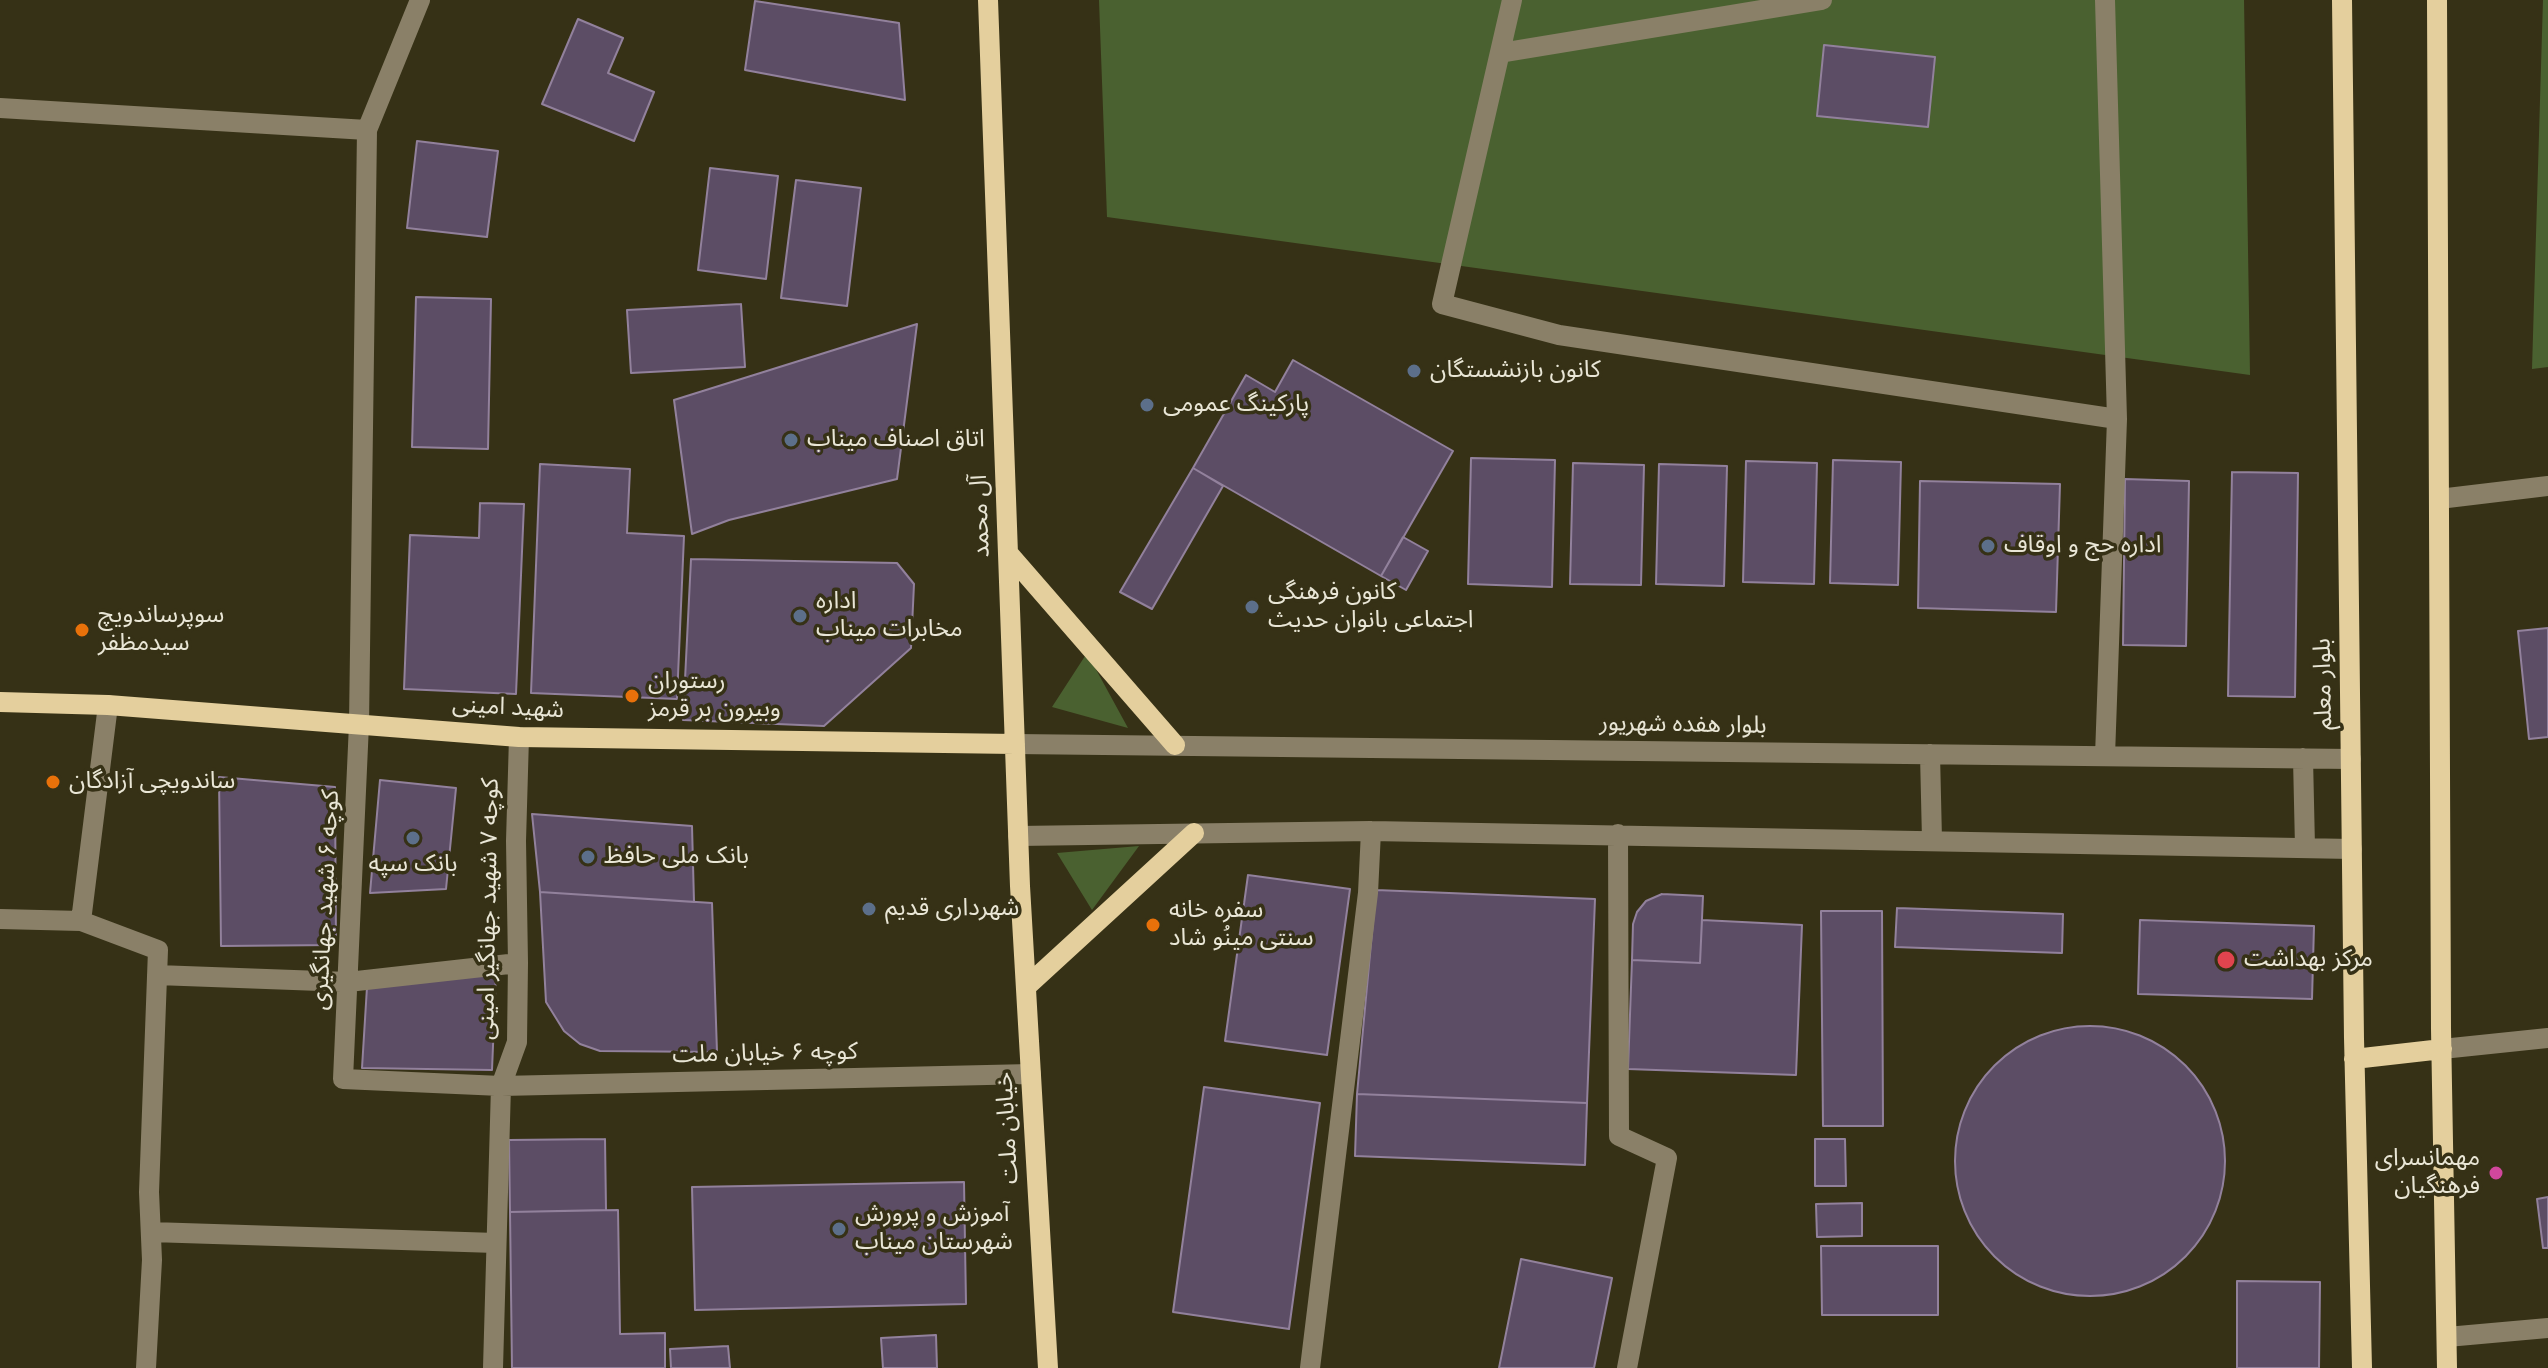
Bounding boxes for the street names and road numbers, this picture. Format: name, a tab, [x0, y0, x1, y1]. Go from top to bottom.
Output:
street label: آل محمد	[965, 474, 997, 558]
street label: بلوار معلم	[2309, 638, 2339, 730]
street label: شهید امینی	[451, 691, 565, 725]
street label: بلوار هفده شهریور	[1599, 709, 1767, 741]
street label: کوچه ۷ شهید جهانگیر امینی	[472, 778, 506, 1040]
street label: کوچه ۶ شهید جهانگیری	[306, 789, 346, 1011]
street label: کوچه ۶ خیابان ملت	[672, 1038, 858, 1070]
street label: خیابان ملت	[991, 1071, 1025, 1185]

